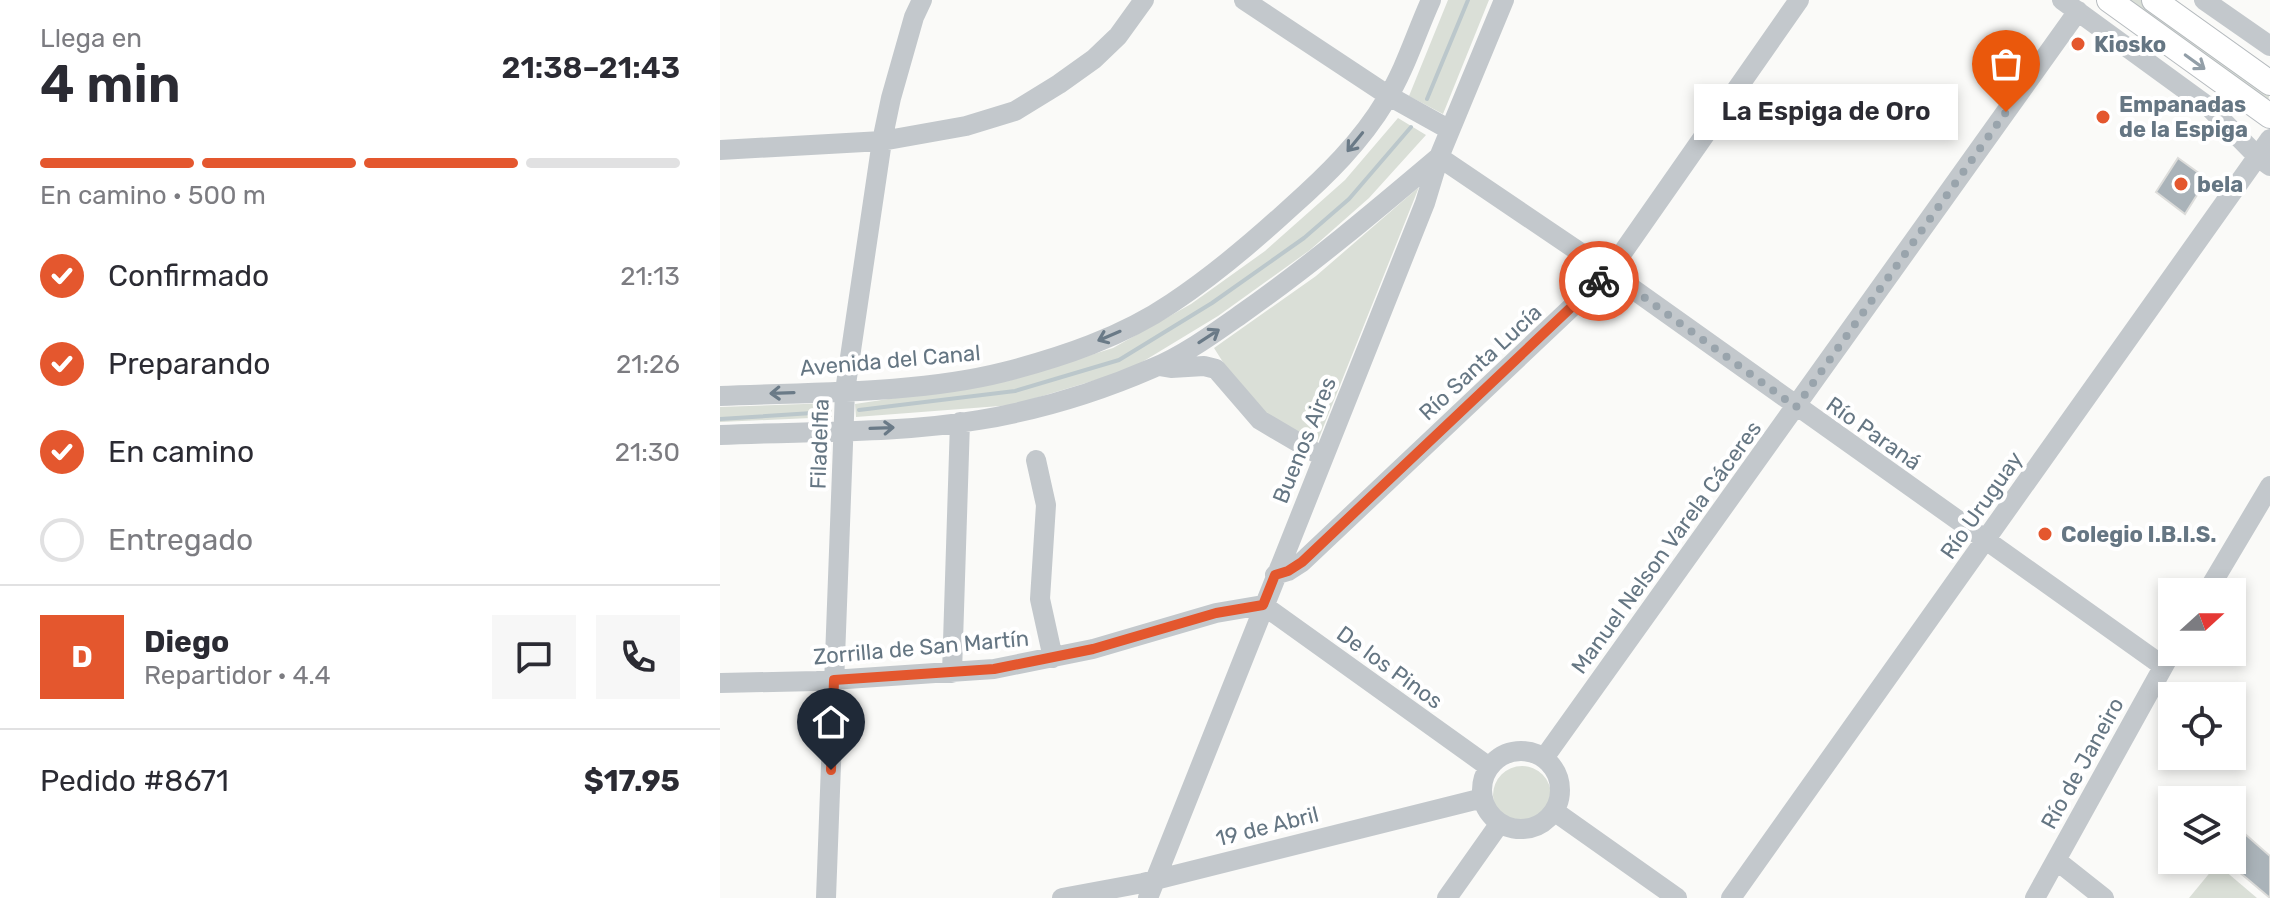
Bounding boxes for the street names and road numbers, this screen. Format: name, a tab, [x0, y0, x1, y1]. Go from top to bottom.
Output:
street label: Río Santa Lucía	[1413, 299, 1547, 426]
street label: Avenida del Canal	[799, 339, 981, 382]
street label: Buenos Aires	[1267, 373, 1342, 507]
street label: Río Paraná	[1821, 391, 1926, 476]
street label: Filadelfia	[804, 398, 835, 490]
street label: Manuel Nelson Varela Cáceres	[1566, 416, 1767, 679]
street label: Río Uruguay	[1934, 446, 2028, 564]
street label: De los Pinos	[1332, 620, 1448, 715]
street label: Zorrilla de San Martín	[812, 625, 1030, 670]
street label: Río de Janeiro	[2035, 693, 2130, 834]
street label: 19 de Abril	[1213, 801, 1321, 852]

